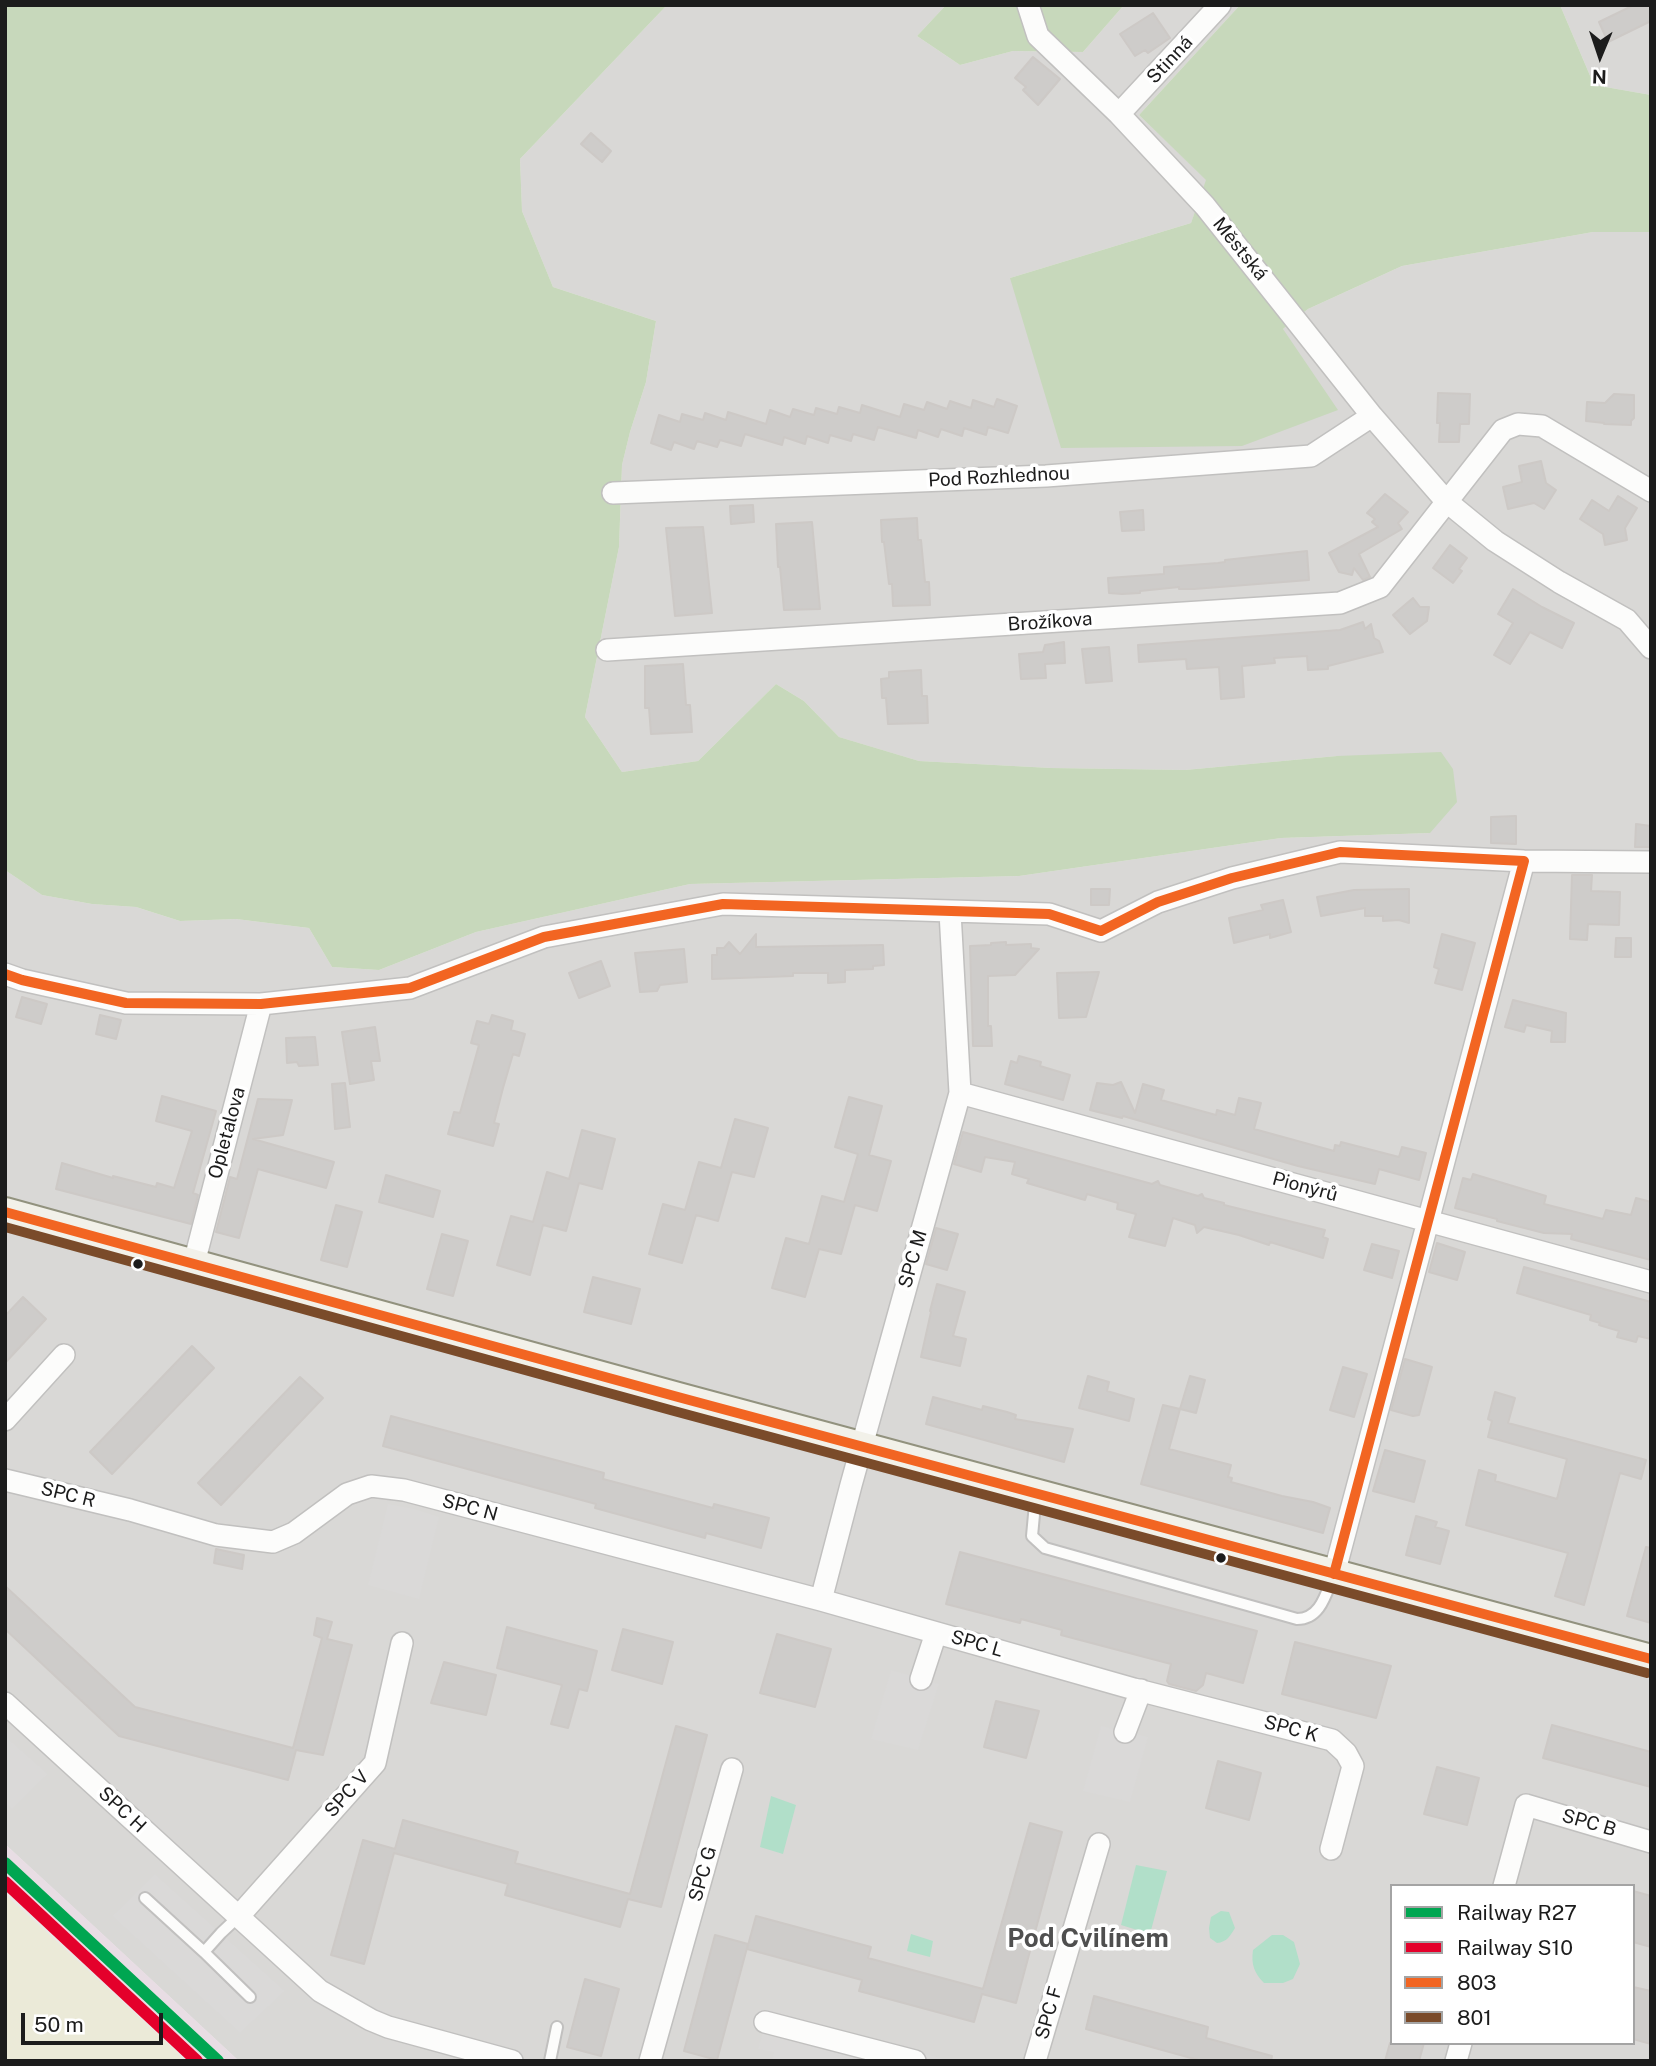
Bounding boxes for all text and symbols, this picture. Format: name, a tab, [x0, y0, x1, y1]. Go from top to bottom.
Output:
north arrow	[1565, 21, 1635, 91]
street label: Stinná	[1142, 31, 1198, 89]
text: N	[1591, 66, 1607, 88]
street label: Městská	[1208, 213, 1272, 285]
street label: Pod Rozhlednou	[928, 462, 1070, 492]
street label: Brožíkova	[1007, 608, 1093, 636]
street label: Opletalova	[204, 1085, 250, 1181]
street label: Pionýrů	[1270, 1167, 1340, 1207]
street label: SPC M	[894, 1227, 932, 1291]
unlabelled marker	[131, 1257, 145, 1271]
street label: SPC R	[38, 1477, 98, 1513]
street label: SPC N	[440, 1490, 500, 1526]
unlabelled marker	[1214, 1551, 1228, 1565]
street label: SPC L	[948, 1626, 1006, 1662]
street label: SPC K	[1261, 1711, 1321, 1747]
street label: SPC V	[320, 1766, 374, 1822]
street label: SPC H	[93, 1782, 151, 1838]
street label: SPC B	[1559, 1804, 1619, 1842]
street label: SPC G	[684, 1844, 722, 1904]
legend	[1390, 1884, 1635, 2045]
text: Railway R27	[1457, 1900, 1577, 1925]
district label: Pod Cvilínem	[1007, 1923, 1169, 1955]
text: Railway S10	[1457, 1935, 1573, 1960]
text: 803	[1457, 1970, 1496, 1995]
street label: SPC F	[1031, 1984, 1067, 2042]
scale bar	[24, 2000, 166, 2044]
text: 801	[1457, 2005, 1492, 2030]
text: 50 m	[34, 2012, 84, 2037]

